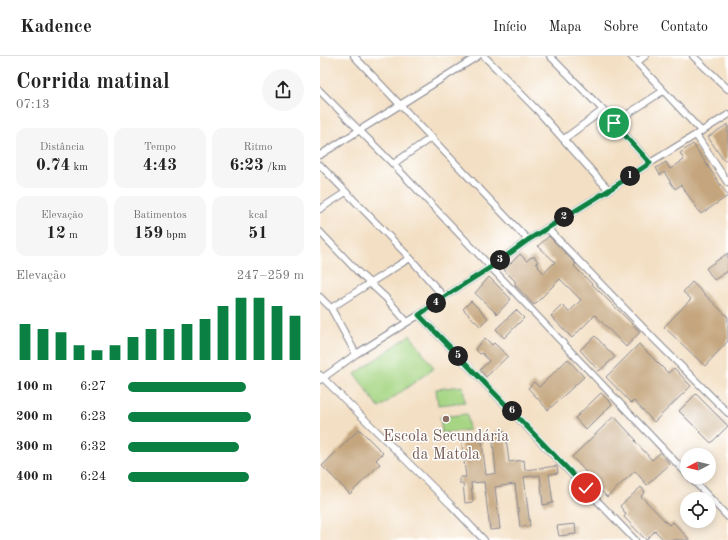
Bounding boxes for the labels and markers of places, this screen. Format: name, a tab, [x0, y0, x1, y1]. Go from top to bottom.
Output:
pin	[597, 106, 631, 140]
pin: 1	[620, 166, 640, 186]
pin: 2	[554, 207, 574, 227]
pin: 3	[490, 250, 510, 270]
pin: 4	[426, 293, 446, 313]
pin: 5	[448, 346, 468, 366]
pin: 6	[502, 401, 522, 421]
marker: Escola Secundária da Matola	[441, 414, 451, 424]
place label: Escola Secundária da Matola	[383, 429, 509, 463]
pin	[569, 471, 603, 505]

